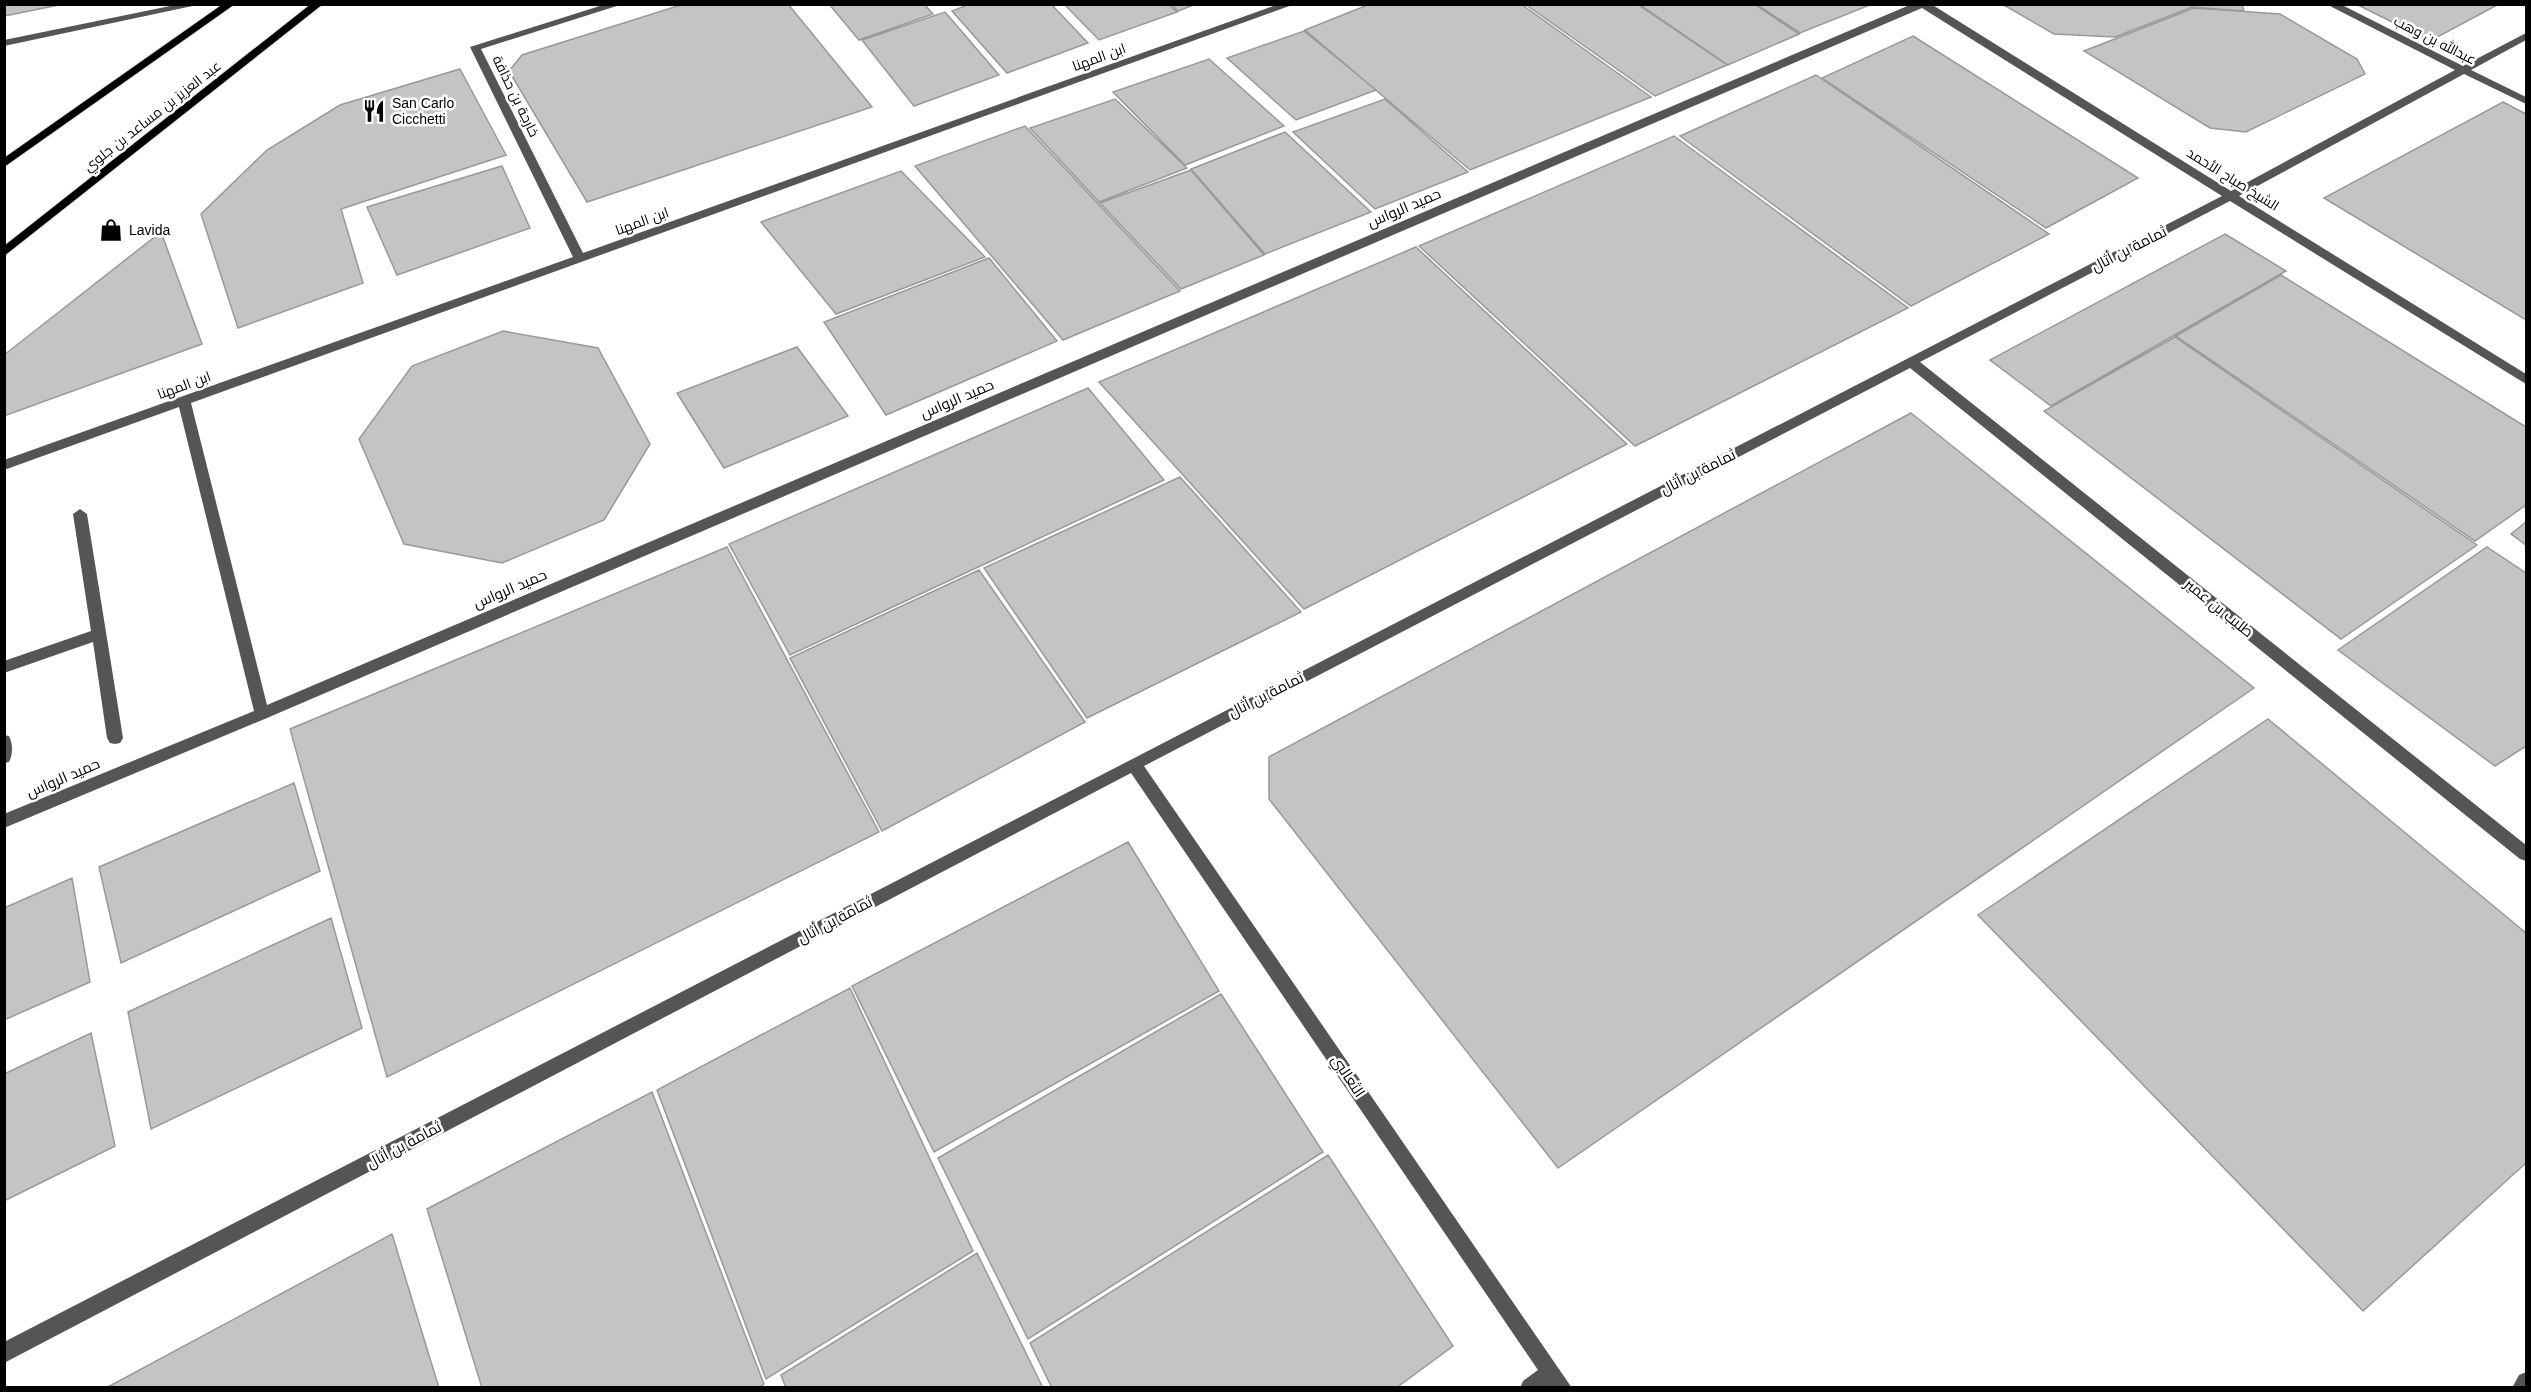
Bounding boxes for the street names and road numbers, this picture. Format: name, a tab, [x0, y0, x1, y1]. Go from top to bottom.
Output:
street label: عبدالله بن وهب	[2391, 12, 2479, 68]
street label: ابن المهنا	[1070, 40, 1128, 74]
street label: خارجة بن حذافة	[489, 53, 543, 139]
street label: عبد العزيز بن مساعد بن جلوي	[80, 57, 226, 178]
street label: الشيخ صباح الأحمد	[2183, 144, 2282, 215]
street label: حميد الرواس	[1365, 184, 1444, 232]
street label: ابن المهنا	[613, 204, 671, 238]
street label: ثمامة بن أثال	[2088, 221, 2170, 277]
street label: ابن المهنا	[155, 368, 213, 402]
street label: حميد الرواس	[918, 375, 997, 423]
street label: ثمامة بن أثال	[1657, 444, 1739, 500]
street label: حميد الرواس	[471, 565, 550, 613]
street label: طليب بن عمير	[2180, 574, 2257, 642]
street label: ثمامة بن أثال	[1225, 667, 1307, 723]
street label: حميد الرواس	[24, 754, 103, 802]
street label: ثمامة بن أثال	[794, 892, 876, 948]
street label: الثعالبي	[1325, 1051, 1369, 1102]
street label: ثمامة بن أثال	[363, 1117, 445, 1173]

